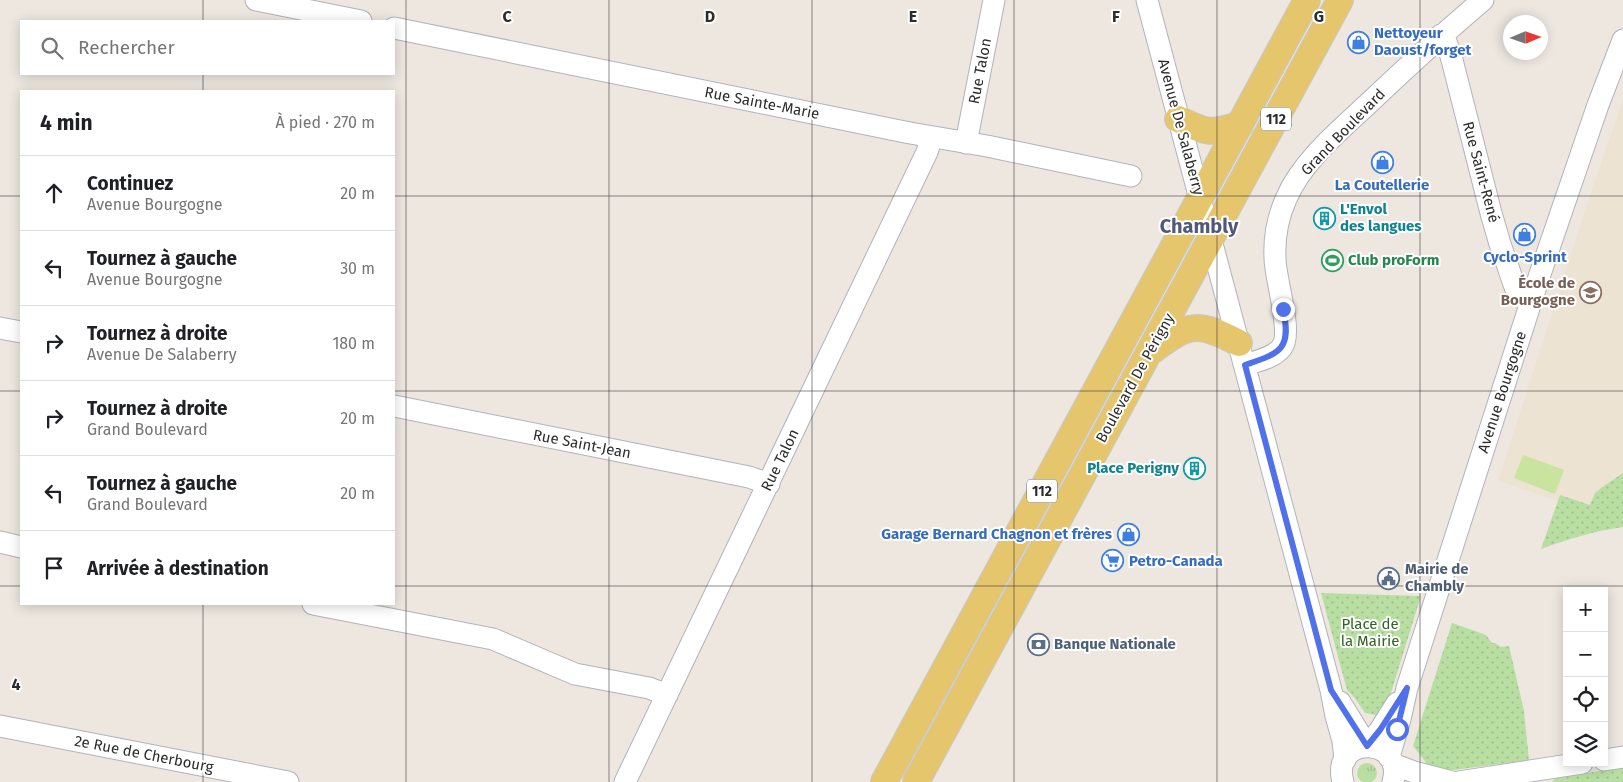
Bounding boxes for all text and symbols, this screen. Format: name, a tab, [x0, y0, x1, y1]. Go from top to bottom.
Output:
text: C	[502, 7, 512, 26]
text: D	[705, 7, 715, 26]
text: E	[909, 7, 917, 26]
text: F	[1112, 7, 1120, 26]
text: G	[1314, 7, 1324, 26]
north arrow	[1503, 15, 1548, 60]
search box	[20, 20, 395, 75]
place label: Nettoyeur Daoust/forget	[1374, 24, 1472, 59]
shop icon: Nettoyeur Daoust/forget	[1346, 30, 1370, 54]
icon: search	[38, 34, 66, 62]
text: Rechercher	[78, 36, 175, 59]
street label: Rue Talon	[965, 36, 995, 106]
street label: Avenue De Salaberry	[1154, 57, 1208, 198]
street label: Rue Sainte-Marie	[703, 83, 821, 123]
street label: Grand Boulevard	[1297, 85, 1389, 179]
road number: 112	[1261, 108, 1291, 130]
text: 4 min	[40, 110, 93, 136]
text: À pied · 270 m	[275, 113, 375, 132]
street label: Rue Saint-René	[1459, 119, 1503, 225]
shop icon: La Coutellerie	[1370, 150, 1394, 174]
text: Continuez	[87, 172, 173, 195]
place label: La Coutellerie	[1335, 176, 1429, 194]
icon: ahead	[40, 179, 68, 207]
text: 20 m	[340, 184, 375, 203]
text: Avenue Bourgogne	[87, 195, 223, 214]
place label: L'Envol des langues	[1340, 200, 1422, 235]
building icon: L'Envol des langues	[1312, 206, 1336, 230]
district label: Chambly	[1160, 214, 1239, 238]
shop icon: Cyclo-Sprint	[1513, 222, 1537, 246]
text: Tournez à gauche	[87, 247, 237, 270]
sports icon: Club proForm	[1320, 248, 1344, 272]
place label: Cyclo-Sprint	[1483, 248, 1567, 266]
place label: Club proForm	[1348, 251, 1440, 269]
icon: left	[40, 254, 68, 282]
text: 30 m	[340, 259, 375, 278]
text: Avenue Bourgogne	[87, 270, 223, 289]
place label: École de Bourgogne	[1501, 274, 1575, 309]
school or university icon: École de Bourgogne	[1579, 280, 1603, 304]
route end	[1272, 298, 1295, 321]
street label: Boulevard De Périgny	[1092, 310, 1178, 446]
text: Tournez à droite	[87, 322, 228, 345]
icon: right	[40, 329, 68, 357]
street label: Avenue Bourgogne	[1474, 329, 1530, 455]
text: 180 m	[332, 334, 375, 353]
text: Avenue De Salaberry	[87, 345, 237, 364]
text: Tournez à droite	[87, 397, 228, 420]
icon: right	[40, 404, 68, 432]
text: 20 m	[340, 409, 375, 428]
text: Grand Boulevard	[87, 420, 208, 439]
street label: Rue Saint-Jean	[531, 426, 633, 462]
street label: Rue Talon	[757, 426, 803, 494]
building icon: Place Perigny	[1183, 456, 1207, 480]
place label: Place Perigny	[1087, 459, 1179, 477]
text: Tournez à gauche	[87, 472, 237, 495]
icon: left	[40, 479, 68, 507]
road number: 112	[1027, 480, 1057, 502]
text: 20 m	[340, 484, 375, 503]
text: Grand Boulevard	[87, 495, 208, 514]
shop icon: Garage Bernard Chagnon et frères	[1116, 522, 1140, 546]
place label: Garage Bernard Chagnon et frères	[881, 525, 1112, 543]
supermarket icon: Petro-Canada	[1101, 549, 1125, 573]
place label: Petro-Canada	[1129, 552, 1223, 570]
icon: arrive	[40, 554, 68, 582]
text: Arrivée à destination	[87, 557, 269, 580]
place label: Mairie de Chambly	[1405, 560, 1469, 595]
public building icon: Mairie de Chambly	[1377, 566, 1401, 590]
map controls	[1563, 587, 1608, 767]
button: +	[1563, 587, 1608, 632]
park label: Place de la Mairie	[1341, 615, 1399, 650]
bank icon: Banque Nationale	[1026, 632, 1050, 656]
button: −	[1563, 632, 1608, 677]
place label: Banque Nationale	[1054, 635, 1176, 653]
text: 4	[11, 675, 21, 694]
button: locate	[1563, 677, 1608, 722]
route start	[1386, 718, 1409, 741]
button: layers	[1563, 722, 1608, 767]
street label: 2e Rue de Cherbourg	[73, 732, 215, 776]

